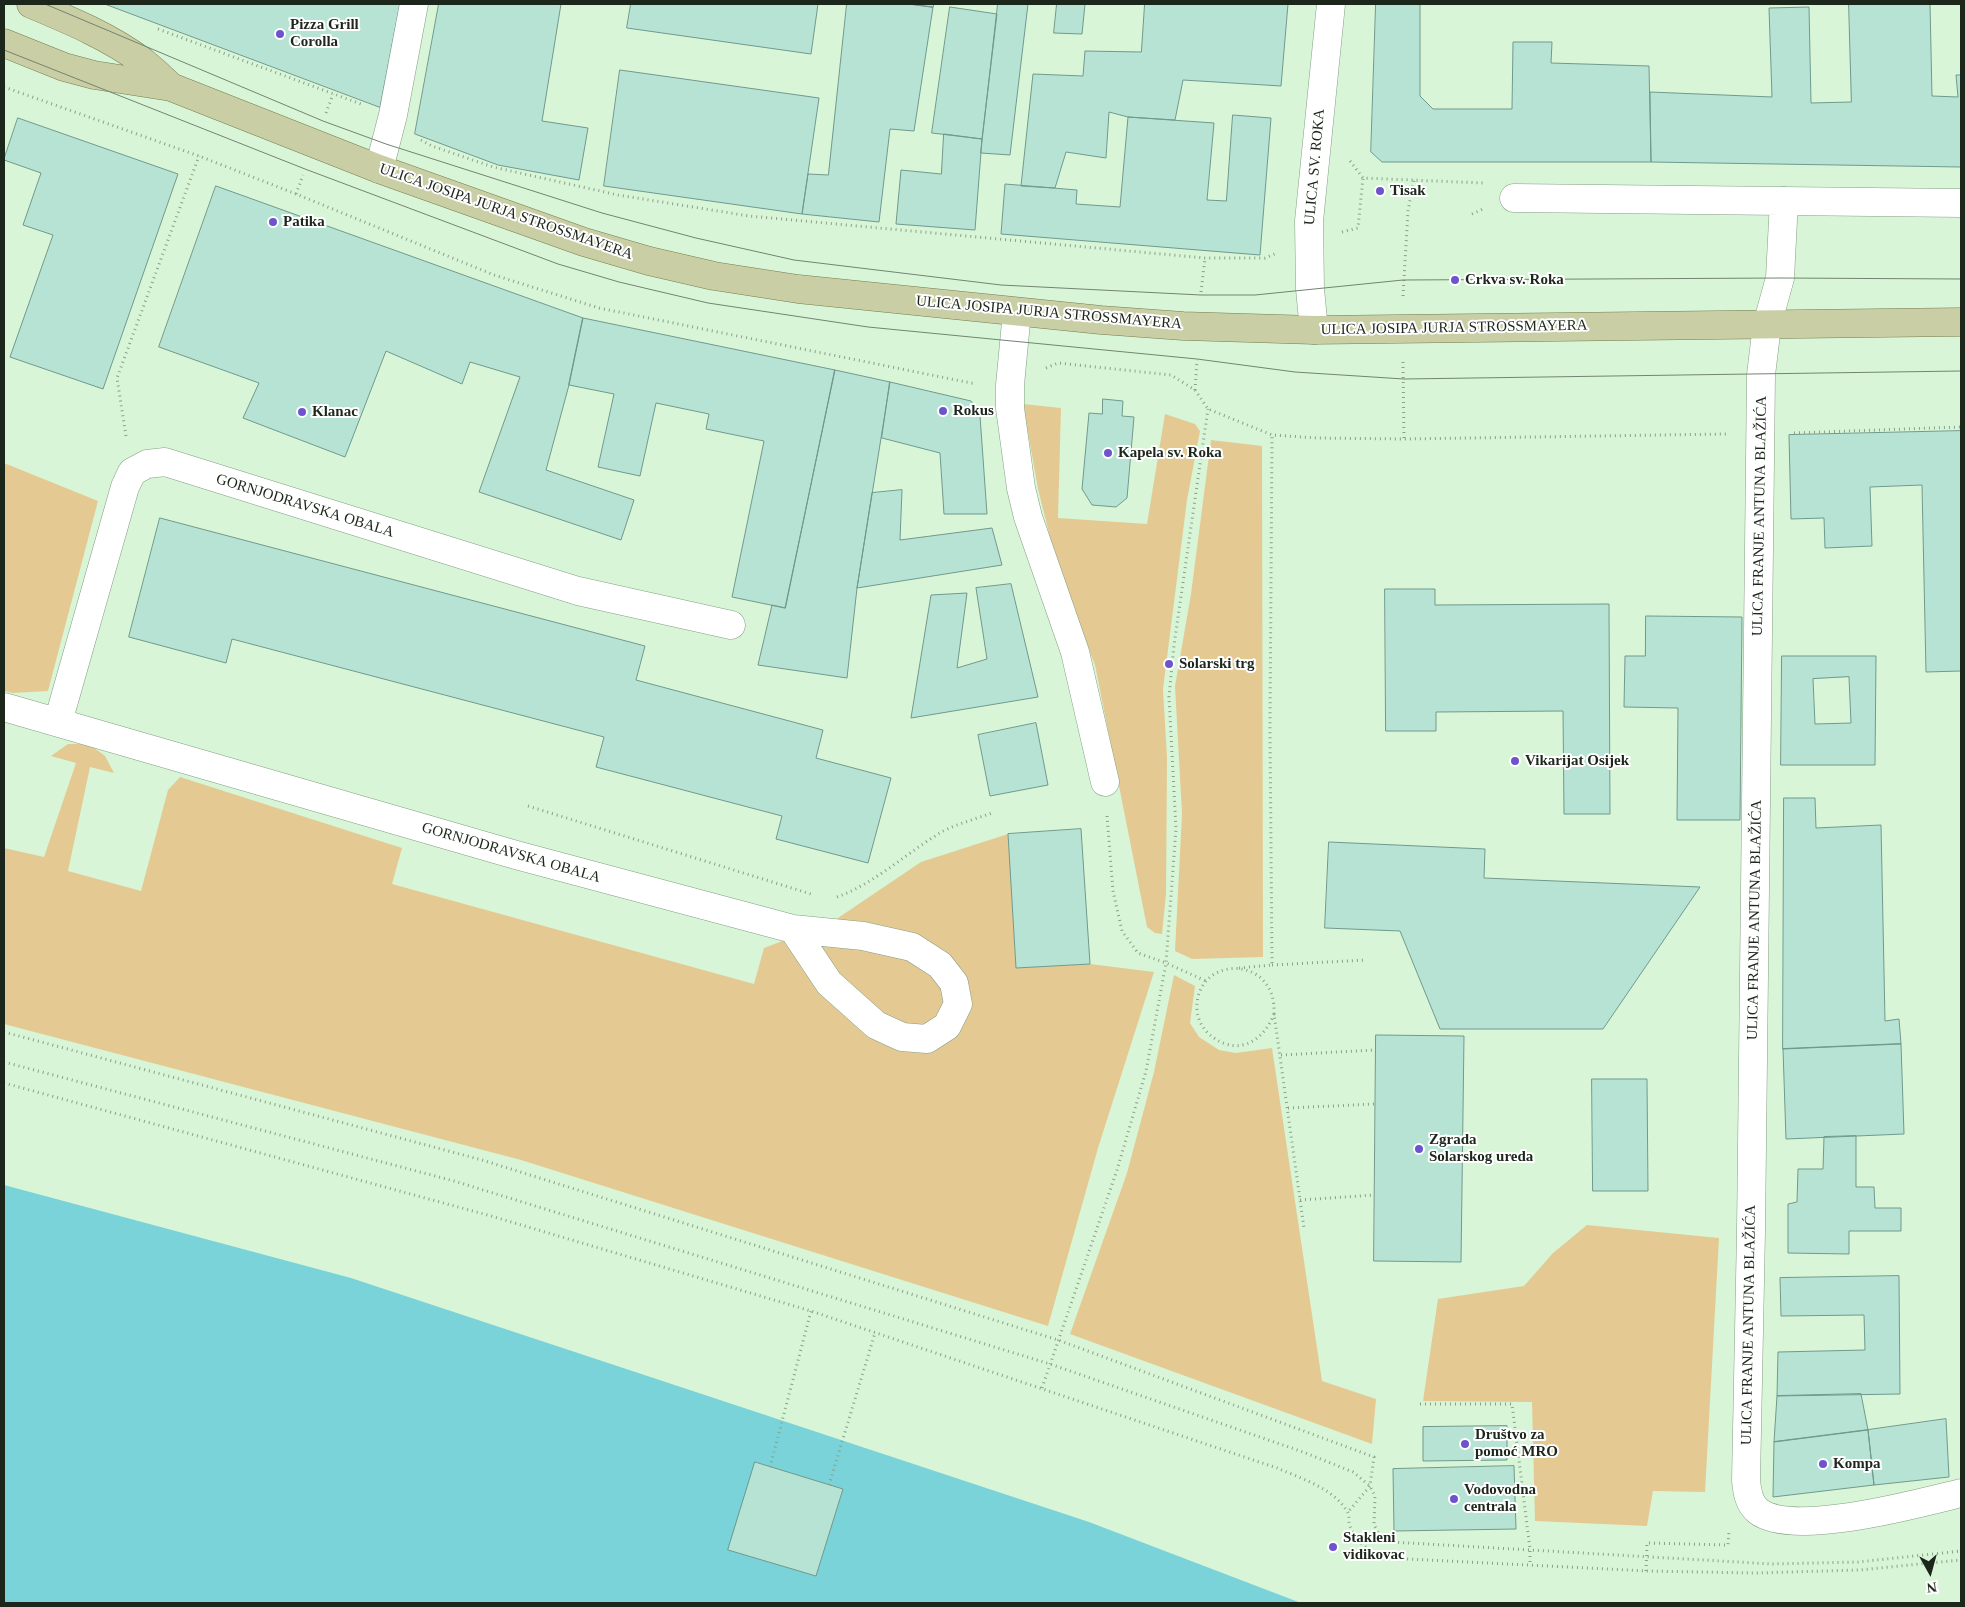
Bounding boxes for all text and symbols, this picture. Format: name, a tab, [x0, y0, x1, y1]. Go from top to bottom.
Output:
place label: Pizza Grill Corolla	[290, 16, 359, 51]
marker: Pizza Grill Corolla	[274, 28, 286, 40]
street label: ULICA SV. ROKA	[1301, 108, 1329, 226]
street label: ULICA JOSIPA JURJA STROSSMAYERA	[377, 160, 635, 264]
place label: Tisak	[1390, 182, 1426, 200]
marker: Tisak	[1374, 185, 1386, 197]
place label: Patika	[283, 213, 325, 231]
marker: Patika	[267, 216, 279, 228]
place label: Crkva sv. Roka	[1465, 271, 1564, 289]
marker: Crkva sv. Roka	[1449, 274, 1461, 286]
street label: ULICA JOSIPA JURJA STROSSMAYERA	[915, 292, 1183, 334]
street label: ULICA JOSIPA JURJA STROSSMAYERA	[1320, 317, 1588, 339]
street label: ULICA FRANJE ANTUNA BLAŽIĆA	[1749, 396, 1771, 636]
place label: Rokus	[953, 402, 994, 420]
place label: Klanac	[312, 403, 358, 421]
marker: Rokus	[937, 405, 949, 417]
marker: Klanac	[296, 406, 308, 418]
place label: Kapela sv. Roka	[1118, 444, 1222, 462]
marker: Kapela sv. Roka	[1102, 447, 1114, 459]
street label: GORNJODRAVSKA OBALA	[214, 470, 396, 542]
place label: Solarski trg	[1179, 655, 1254, 673]
marker: Solarski trg	[1163, 658, 1175, 670]
place label: Vikarijat Osijek	[1525, 752, 1629, 770]
marker: Vikarijat Osijek	[1509, 755, 1521, 767]
street label: ULICA FRANJE ANTUNA BLAŽIĆA	[1744, 800, 1766, 1040]
street label: GORNJODRAVSKA OBALA	[420, 819, 602, 887]
place label: Zgrada Solarskog ureda	[1429, 1131, 1533, 1166]
marker: Zgrada Solarskog ureda	[1413, 1143, 1425, 1155]
street label: ULICA FRANJE ANTUNA BLAŽIĆA	[1738, 1205, 1760, 1445]
place label: Društvo za pomoć MRO	[1475, 1426, 1558, 1461]
marker: Društvo za pomoć MRO	[1459, 1438, 1471, 1450]
place label: Kompa	[1833, 1455, 1881, 1473]
marker: Kompa	[1817, 1458, 1829, 1470]
place label: Vodovodna centrala	[1464, 1481, 1536, 1516]
marker: Vodovodna centrala	[1448, 1493, 1460, 1505]
place label: Stakleni vidikovac	[1343, 1529, 1405, 1564]
marker: Stakleni vidikovac	[1327, 1541, 1339, 1553]
north arrow	[1905, 1547, 1955, 1597]
text: N	[1926, 1579, 1938, 1595]

